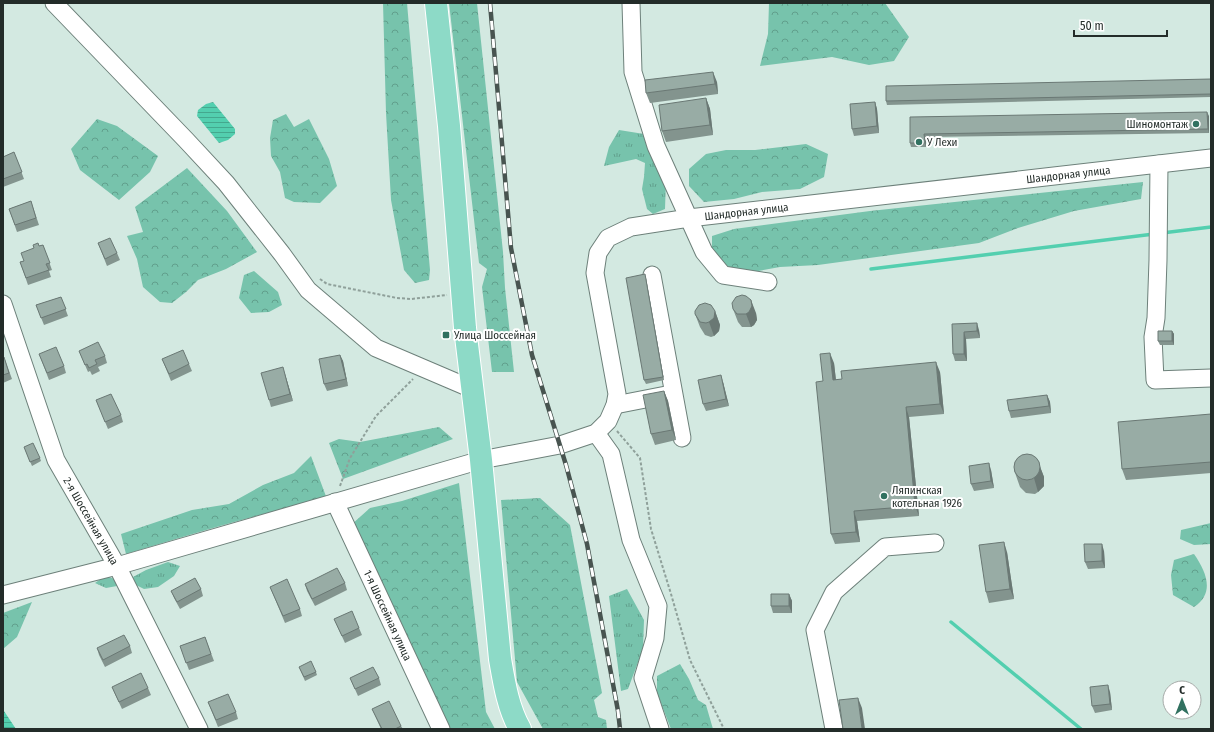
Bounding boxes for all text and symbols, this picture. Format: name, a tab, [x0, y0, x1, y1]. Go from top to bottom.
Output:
scale bar	[1074, 12, 1167, 38]
text: 50 m	[1080, 19, 1104, 33]
place label: Шиномонтаж	[1127, 118, 1188, 131]
marker: Шиномонтаж	[1191, 119, 1201, 129]
place label: У Лехи	[926, 136, 958, 149]
marker: У Лехи	[914, 137, 924, 147]
street label: Шандорная улица	[1026, 163, 1111, 186]
street label: Шандорная улица	[704, 200, 789, 223]
place label: Улица Шоссейная	[453, 329, 536, 342]
marker: Улица Шоссейная	[441, 330, 451, 340]
street label: 2-я Шоссейная улица	[61, 475, 121, 567]
place label: Ляпинская котельная 1926	[892, 484, 962, 510]
marker: Ляпинская котельная 1926	[879, 491, 889, 501]
street label: 1-я Шоссейная улица	[361, 568, 415, 663]
north arrow	[1162, 680, 1202, 720]
text: С	[1179, 684, 1185, 697]

